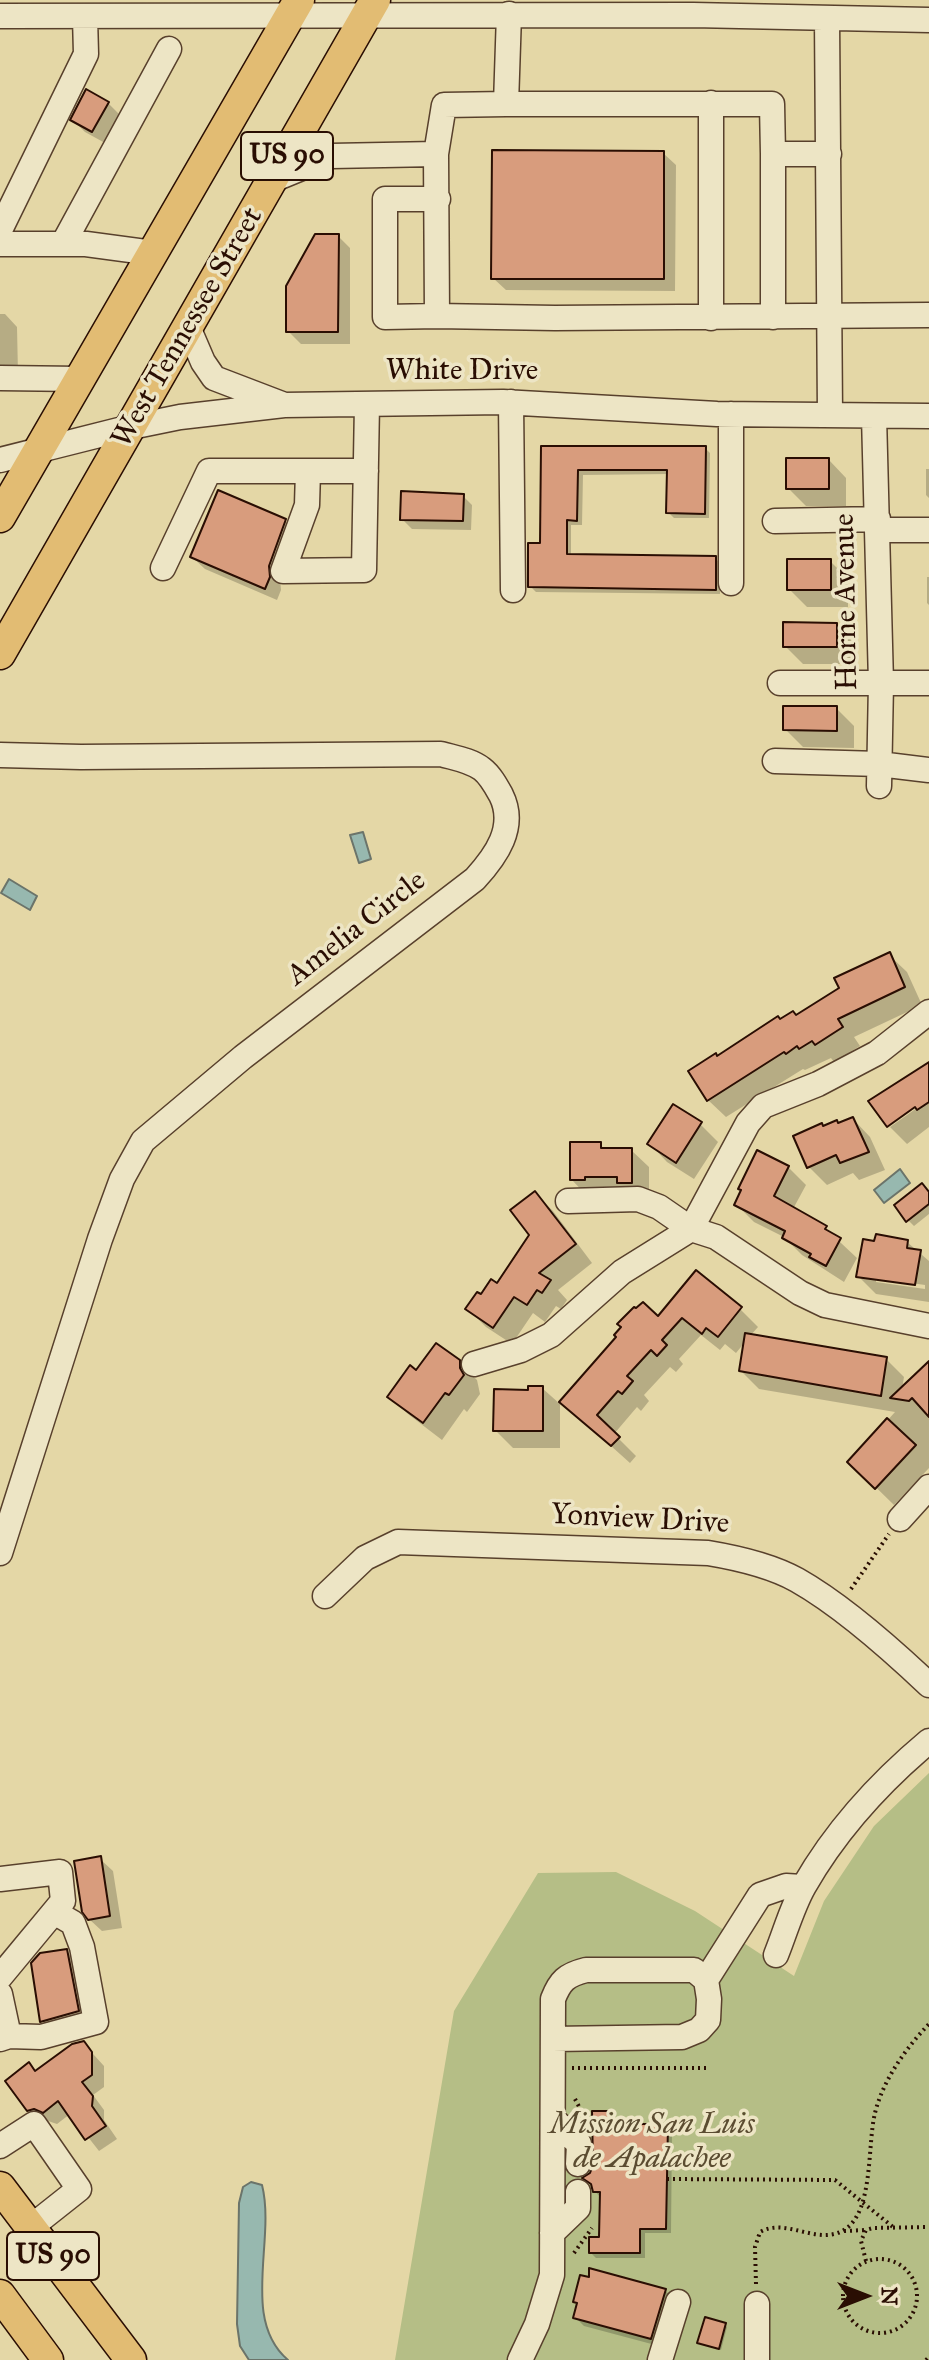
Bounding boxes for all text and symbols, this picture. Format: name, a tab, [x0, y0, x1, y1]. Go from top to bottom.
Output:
road number: US 90	[241, 132, 333, 180]
street label: West Tennessee Street	[105, 202, 271, 454]
street label: White Drive	[386, 354, 538, 390]
street label: Horne Avenue	[827, 513, 867, 691]
street label: Amelia Circle	[280, 864, 434, 994]
street label: Yonview Drive	[550, 1497, 730, 1543]
park label: Mission San Luis de Apalachee	[549, 2108, 755, 2178]
road number: US 90	[7, 2232, 99, 2280]
north arrow	[825, 2256, 905, 2336]
text: N	[876, 2287, 903, 2305]

